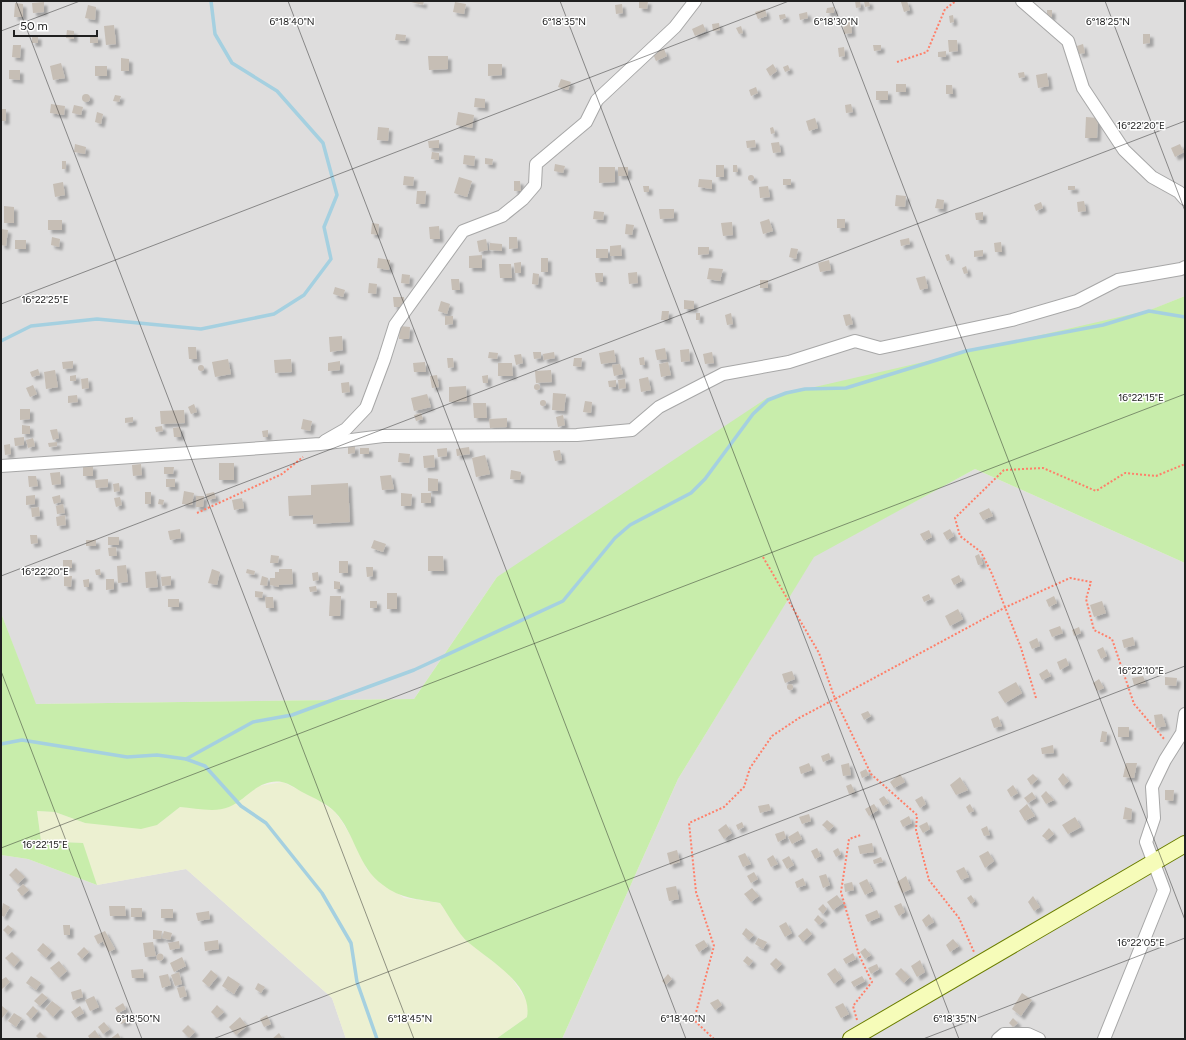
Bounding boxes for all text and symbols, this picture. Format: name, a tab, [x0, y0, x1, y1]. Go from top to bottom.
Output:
scale bar	[14, 12, 97, 38]
text: 6°18'40"N	[269, 15, 315, 28]
text: 6°18'35"N	[542, 15, 586, 28]
text: 6°18'30"N	[814, 15, 858, 28]
text: 6°18'25"N	[1086, 15, 1130, 28]
text: 50 m	[20, 19, 48, 33]
text: 16°22'20"E	[1117, 119, 1165, 132]
text: 16°22'25"E	[21, 293, 69, 306]
text: 16°22'15"E	[1118, 391, 1164, 404]
text: 16°22'20"E	[21, 565, 69, 578]
text: 16°22'10"E	[1118, 664, 1164, 677]
text: 16°22'15"E	[22, 838, 68, 851]
text: 16°22'05"E	[1117, 936, 1165, 949]
text: 6°18'50"N	[116, 1012, 160, 1025]
text: 6°18'45"N	[388, 1012, 432, 1025]
text: 6°18'40"N	[660, 1012, 706, 1025]
text: 6°18'35"N	[933, 1012, 977, 1025]

